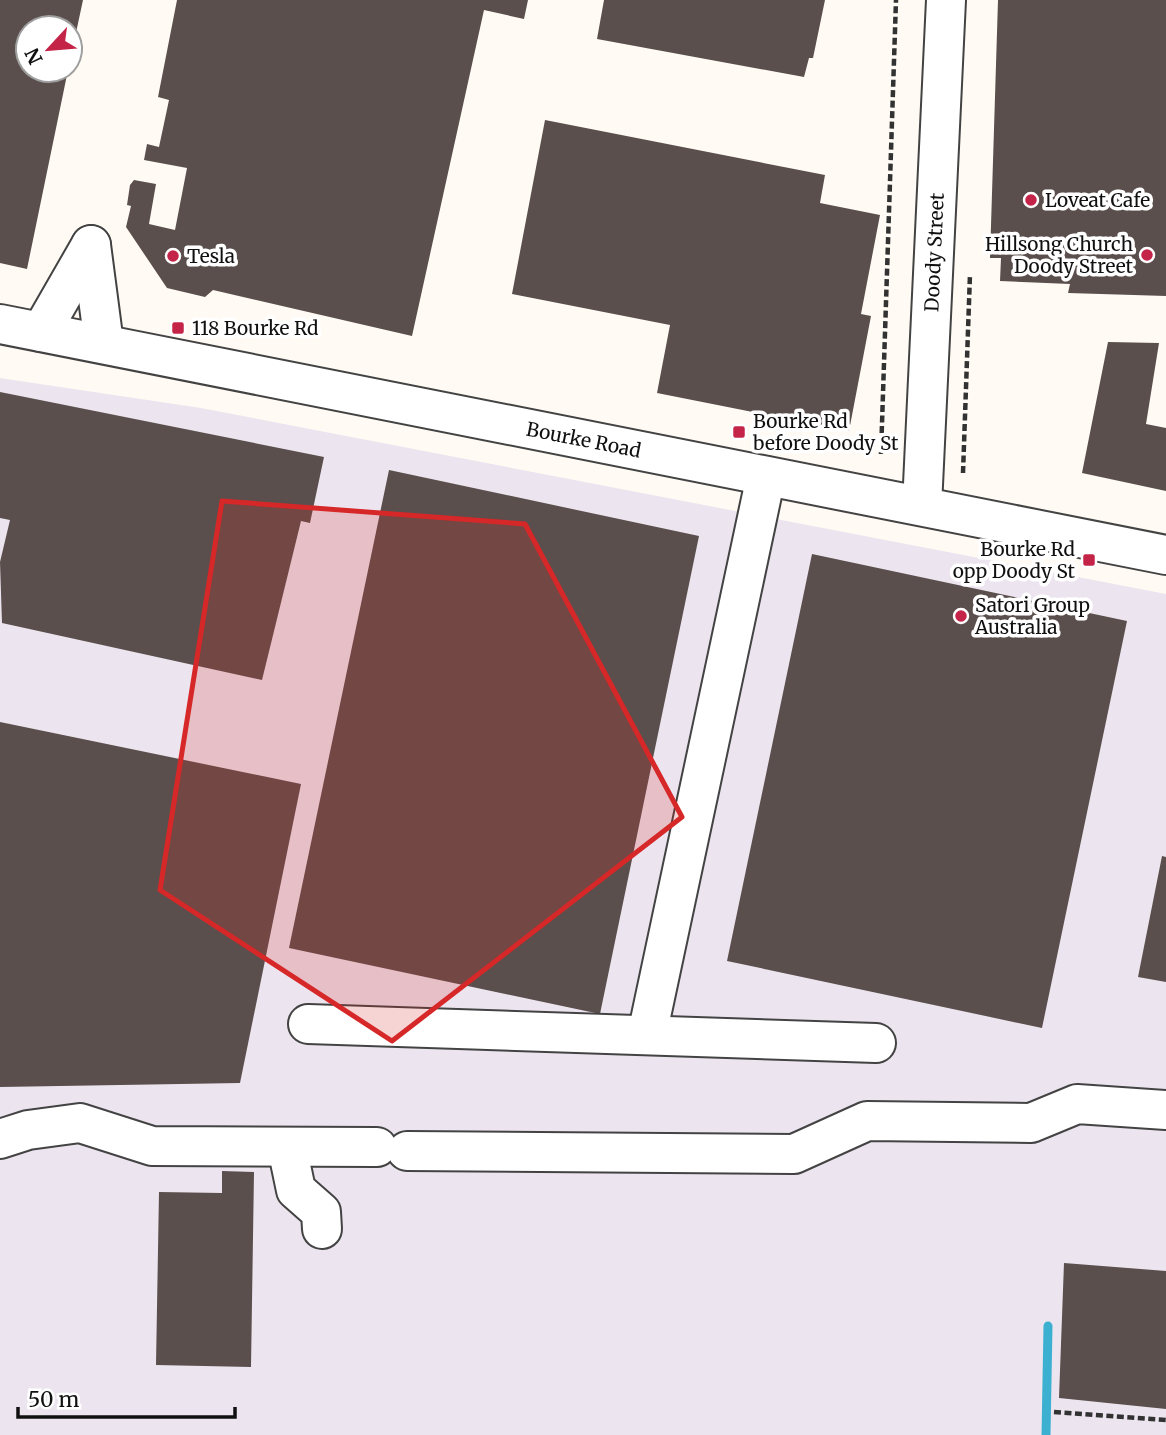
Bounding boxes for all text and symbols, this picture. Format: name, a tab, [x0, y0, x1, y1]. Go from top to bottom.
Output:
north arrow	[14, 14, 84, 84]
text: N	[20, 44, 48, 68]
place label: Loveat Cafe	[1045, 188, 1150, 212]
street label: Doody Street	[919, 192, 949, 312]
marker: Loveat Cafe	[1023, 192, 1039, 208]
place label: Hillsong Church Doody Street	[985, 232, 1134, 278]
place label: Tesla	[187, 244, 235, 268]
marker: Hillsong Church Doody Street	[1139, 247, 1155, 263]
marker: Tesla	[165, 248, 181, 264]
place label: 118 Bourke Rd	[192, 316, 319, 340]
marker: 118 Bourke Rd	[170, 320, 186, 336]
place label: Bourke Rd before Doody St	[752, 409, 899, 455]
street label: Bourke Road	[524, 417, 643, 463]
marker: Bourke Rd before Doody St	[731, 424, 747, 440]
place label: Bourke Rd opp Doody St	[953, 537, 1076, 583]
marker: Bourke Rd opp Doody St	[1081, 552, 1097, 568]
place label: Satori Group Australia	[974, 593, 1090, 639]
marker: Satori Group Australia	[953, 608, 969, 624]
scale bar	[18, 1376, 234, 1420]
text: 50 m	[28, 1386, 79, 1413]

